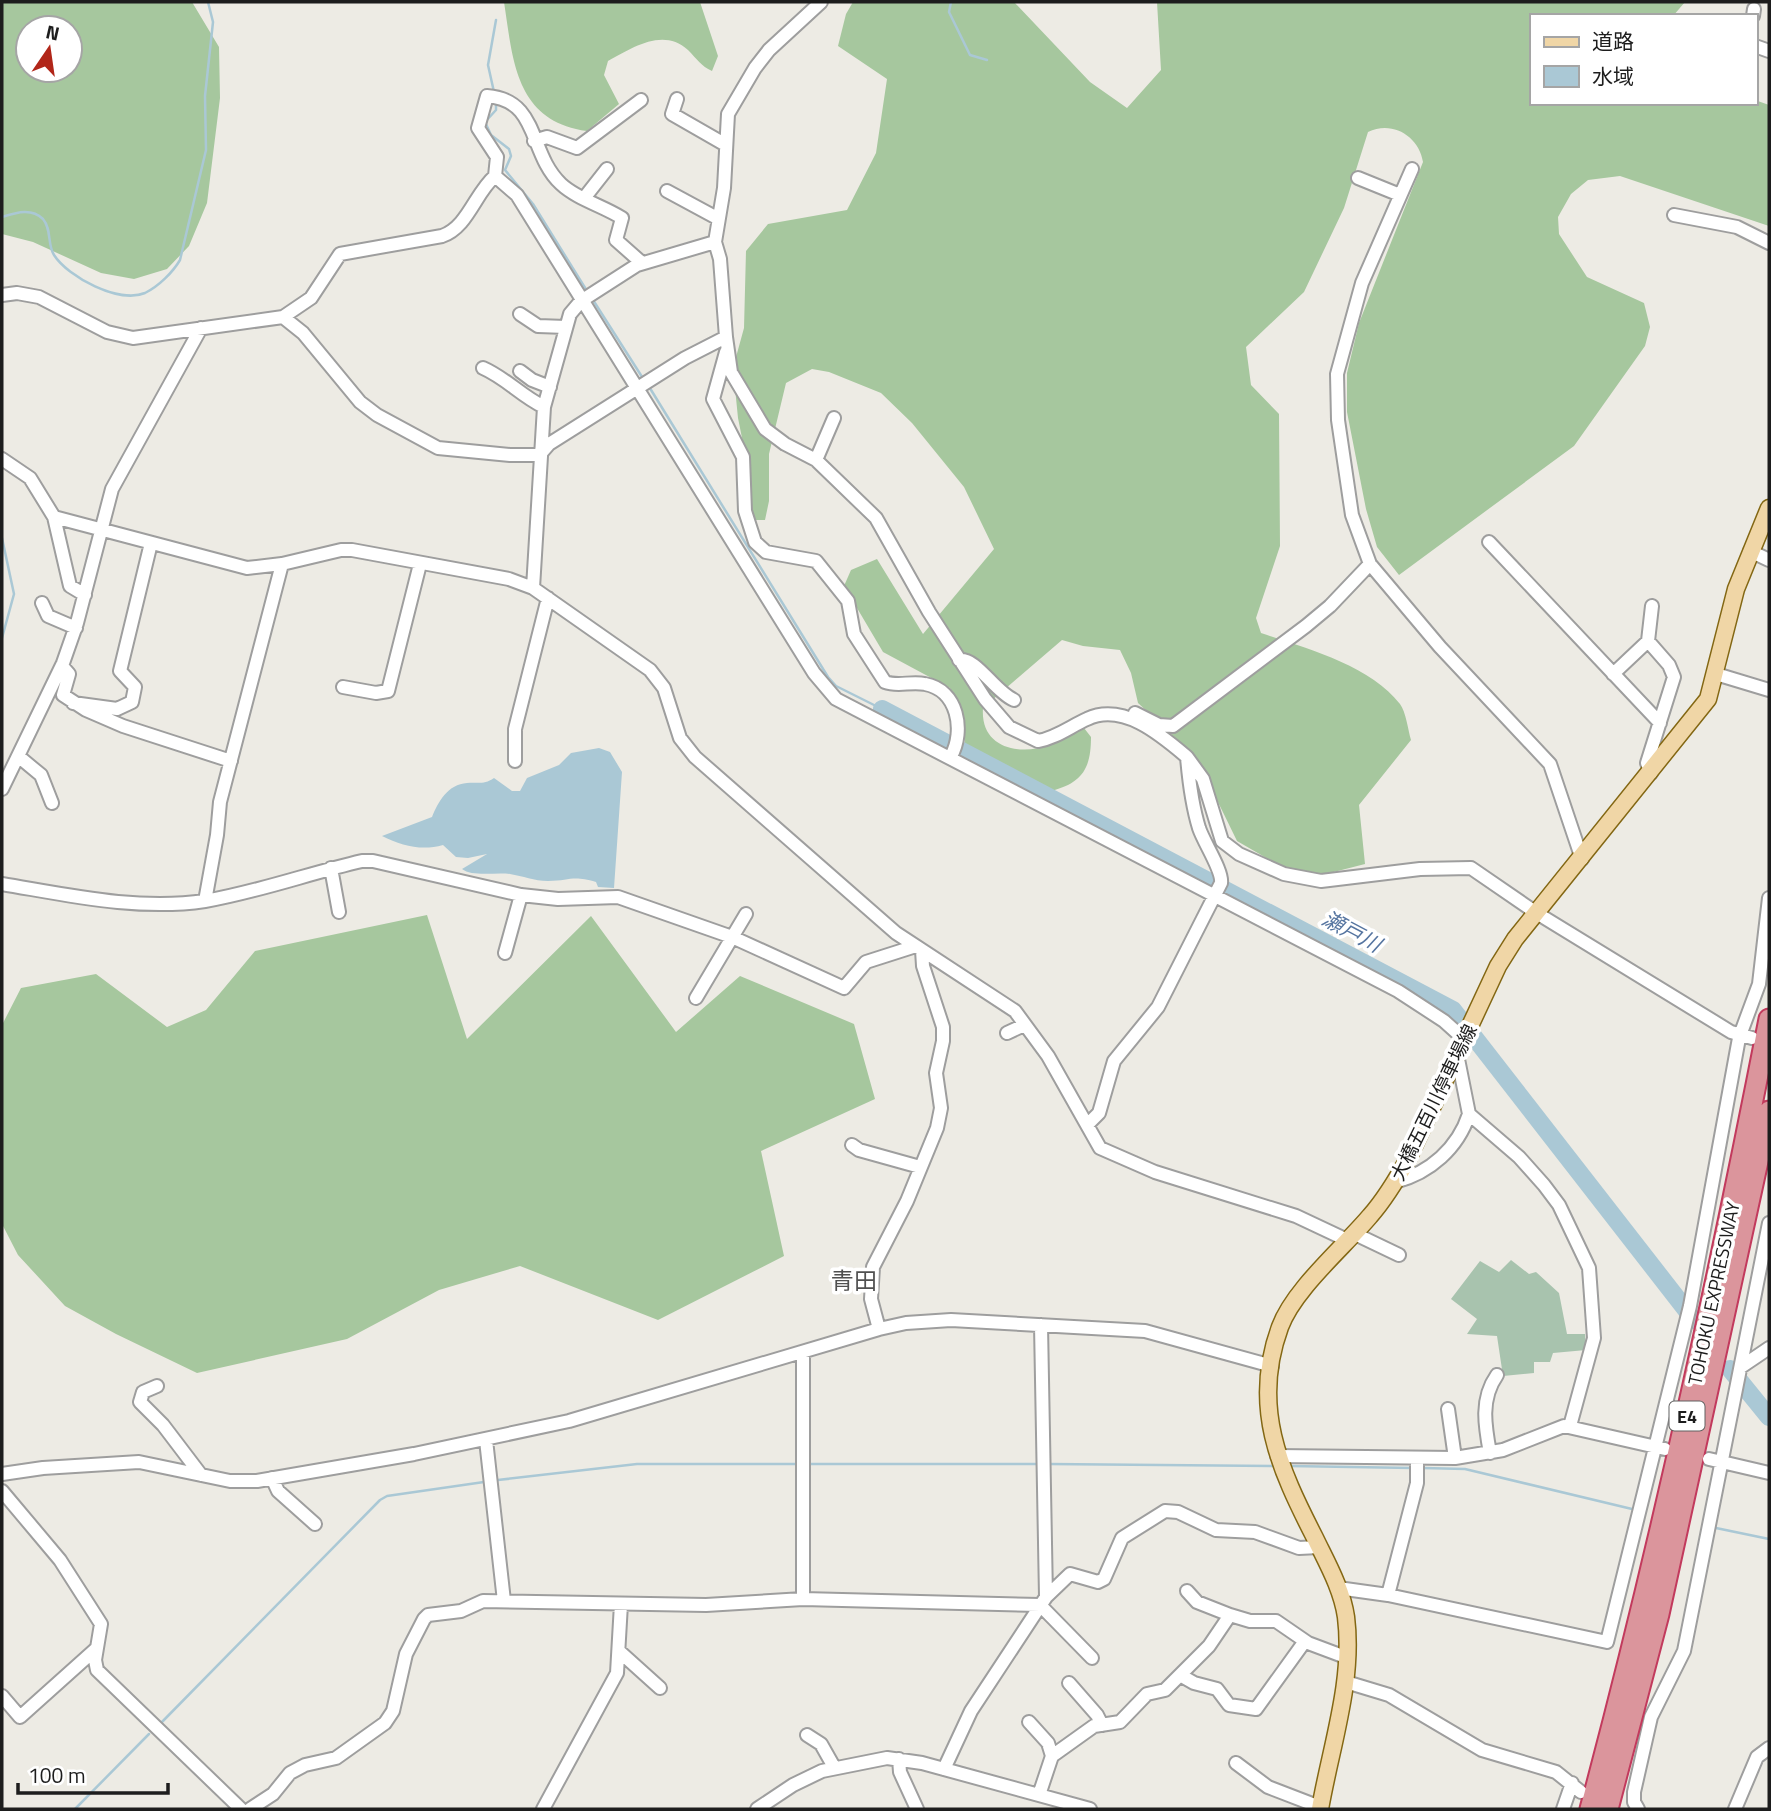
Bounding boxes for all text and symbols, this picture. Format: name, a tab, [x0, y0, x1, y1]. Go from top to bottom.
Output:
north arrow	[14, 14, 84, 84]
legend	[1530, 14, 1757, 105]
text: N	[43, 16, 63, 48]
text: 道路	[1592, 25, 1634, 57]
text: 水域	[1592, 60, 1634, 92]
water label: 瀬戸川	[1317, 902, 1389, 961]
street label: 大橋五百川停車場線	[1382, 1019, 1484, 1185]
street label: TOHOKU EXPRESSWAY	[1679, 1198, 1747, 1387]
district label: 青田	[831, 1263, 877, 1298]
road number: E4	[1670, 1401, 1704, 1430]
scale bar	[18, 1752, 168, 1796]
text: 100 m	[28, 1759, 85, 1791]

